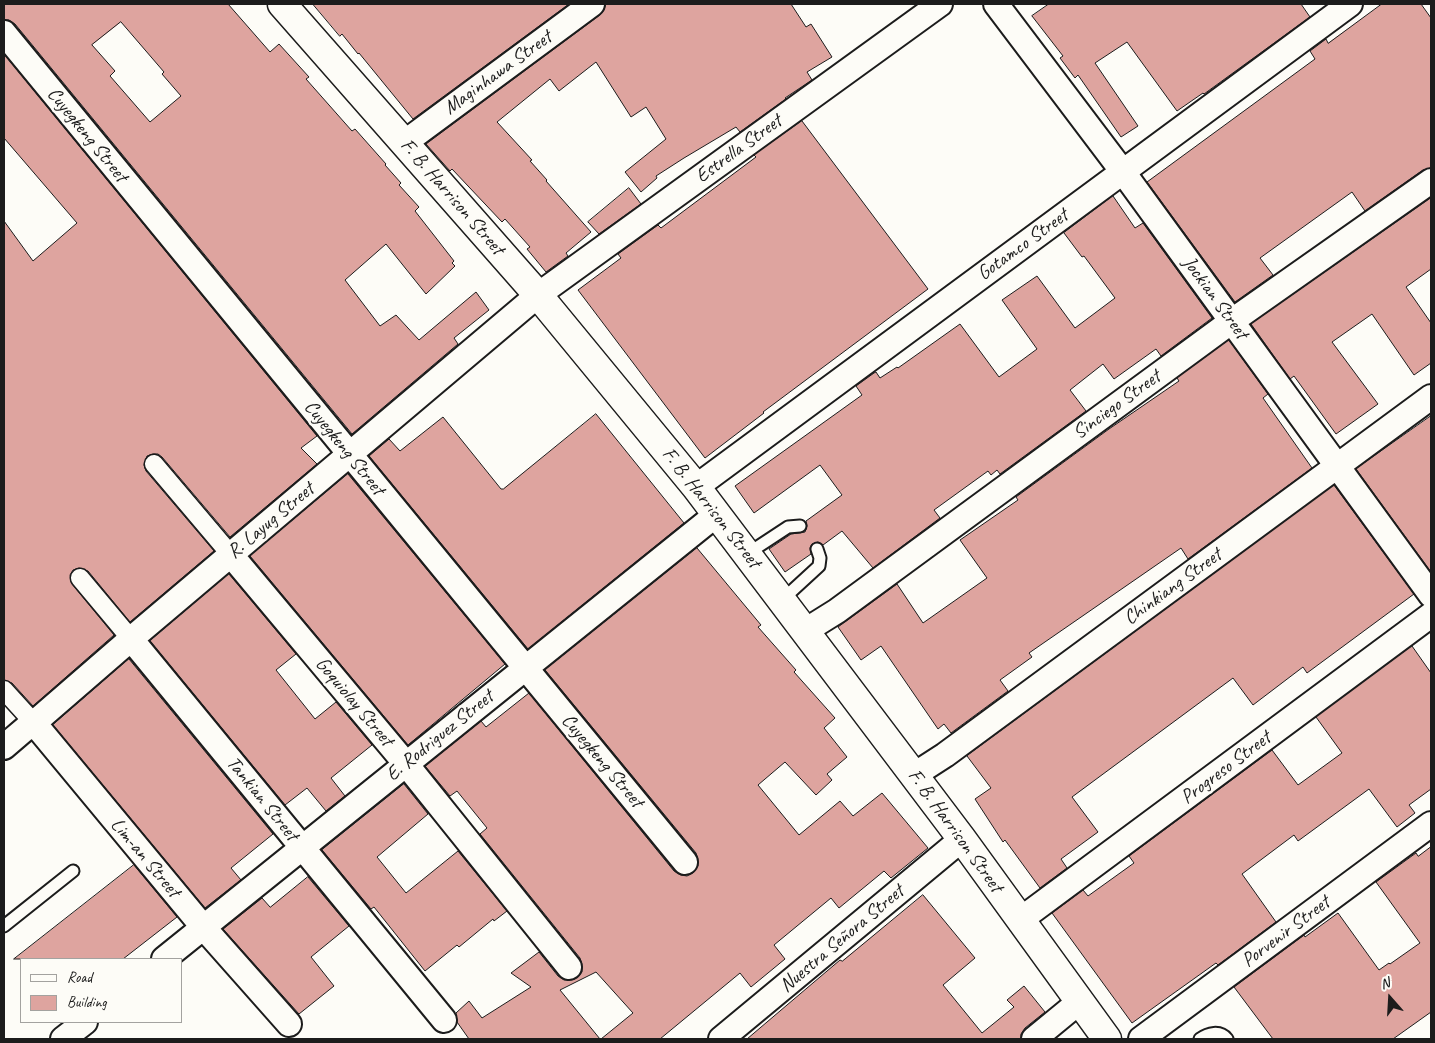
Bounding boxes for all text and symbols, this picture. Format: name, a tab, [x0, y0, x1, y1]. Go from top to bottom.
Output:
street label: Maginhawa Street	[439, 26, 557, 120]
street label: Cuyegkeng Street	[41, 83, 133, 187]
street label: Estrella Street	[691, 110, 787, 188]
street label: F. B. Harrison Street	[395, 134, 509, 260]
street label: Gotamco Street	[973, 204, 1073, 286]
street label: Jockian Street	[1177, 252, 1253, 344]
street label: Sinciego Street	[1068, 365, 1166, 445]
street label: Cuyegkeng Street	[298, 396, 390, 500]
street label: F. B. Harrison Street	[656, 443, 766, 573]
street label: R. Layug Street	[223, 478, 319, 564]
street label: Chinkiang Street	[1119, 543, 1227, 631]
street label: Goquiolay Street	[310, 652, 398, 752]
street label: E. Rodriguez Street	[381, 685, 499, 787]
street label: Cuyegkeng Street	[556, 709, 648, 813]
street label: Progreso Street	[1176, 726, 1276, 810]
street label: Tankian Street	[221, 752, 303, 846]
street label: F. B. Harrison Street	[902, 765, 1008, 897]
street label: Lim-an Street	[105, 813, 185, 903]
street label: Nuestra Señora Street	[775, 880, 909, 998]
street label: Porvenir Street	[1237, 891, 1335, 973]
legend	[20, 958, 182, 1023]
text: Road	[67, 968, 92, 987]
north arrow	[1365, 973, 1415, 1023]
text: N	[1378, 974, 1392, 993]
text: Building	[67, 993, 106, 1012]

